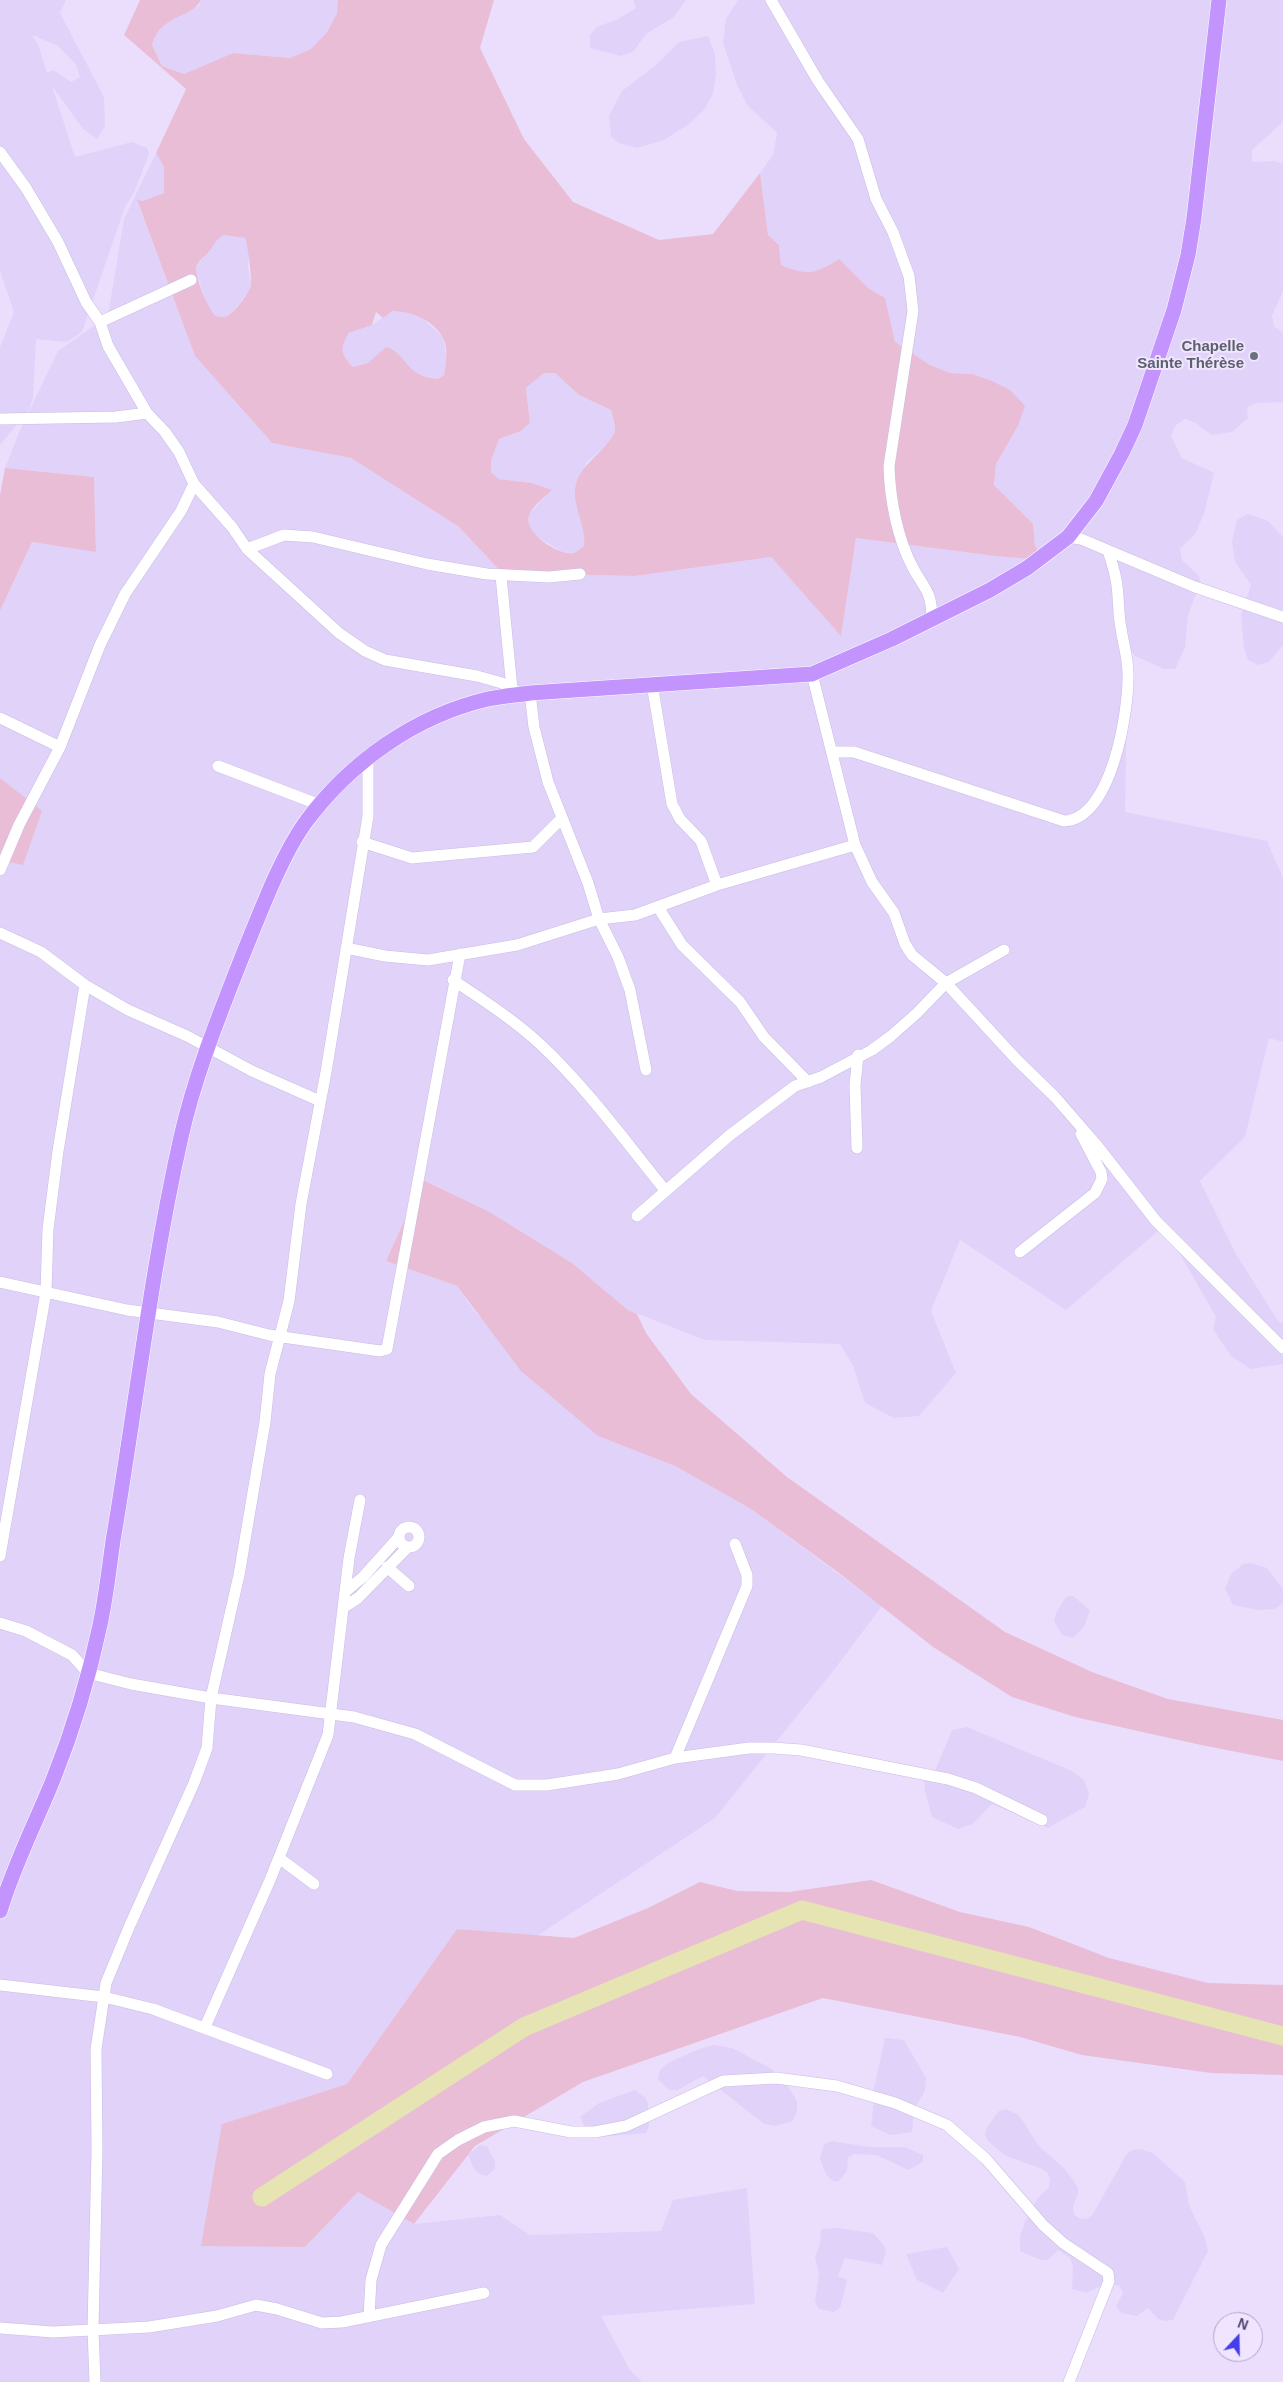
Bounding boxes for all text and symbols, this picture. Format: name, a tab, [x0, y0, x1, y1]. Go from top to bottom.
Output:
place label: Chapelle Sainte Thérèse	[1137, 338, 1244, 373]
marker: Chapelle Sainte Thérèse	[1248, 350, 1260, 362]
north arrow	[1213, 2312, 1263, 2362]
text: N	[1235, 2315, 1251, 2333]

